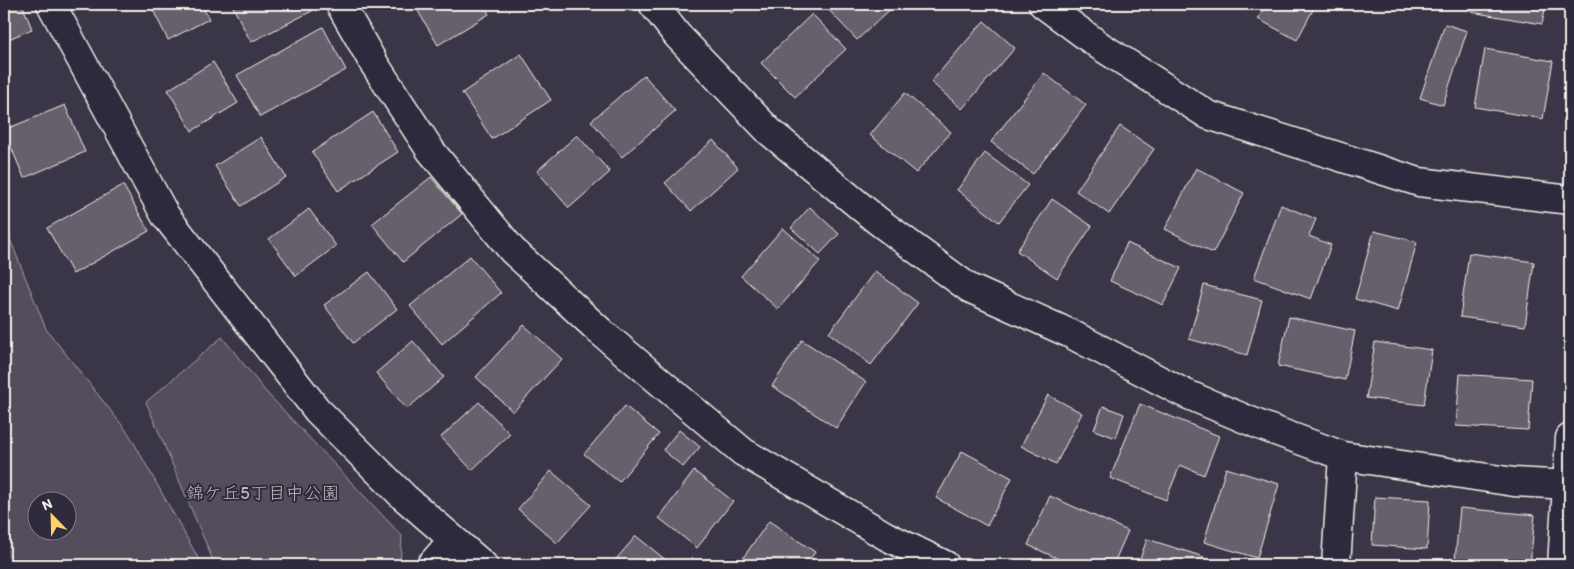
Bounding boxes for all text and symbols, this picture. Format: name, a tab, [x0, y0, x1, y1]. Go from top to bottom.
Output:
park label: 錦ケ丘5丁目中公園	[186, 482, 340, 504]
north arrow	[28, 492, 78, 542]
text: N	[39, 495, 55, 514]

